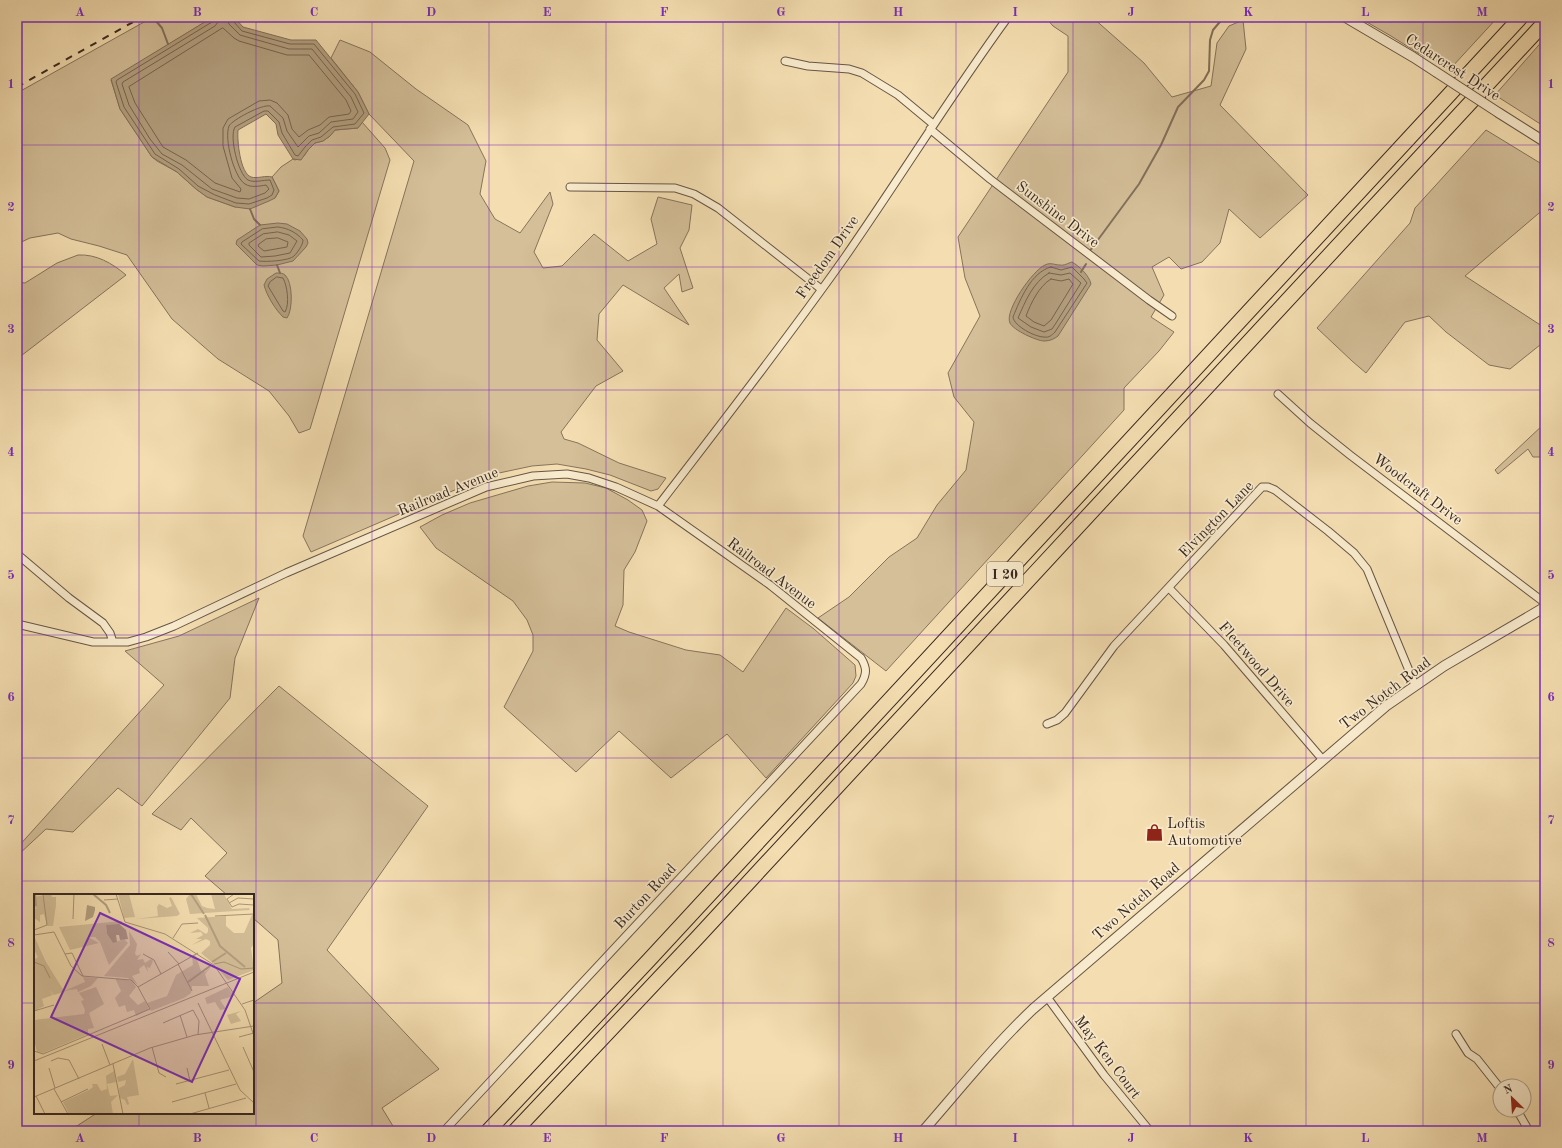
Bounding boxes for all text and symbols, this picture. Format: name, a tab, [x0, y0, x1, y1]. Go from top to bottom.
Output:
text: A	[75, 6, 85, 19]
text: B	[192, 6, 202, 19]
text: C	[310, 6, 318, 19]
text: D	[426, 6, 436, 19]
text: E	[543, 6, 552, 19]
text: F	[660, 6, 669, 19]
text: G	[776, 6, 786, 19]
text: H	[893, 6, 904, 19]
text: I	[1012, 6, 1018, 19]
text: J	[1127, 6, 1135, 19]
text: K	[1243, 6, 1253, 19]
text: L	[1361, 6, 1370, 19]
text: M	[1476, 6, 1488, 19]
street label: Cedarcrest Drive	[1402, 32, 1502, 105]
text: 1	[7, 78, 15, 91]
text: 1	[1547, 78, 1555, 91]
street label: Sunshine Drive	[1013, 179, 1101, 251]
text: 2	[7, 201, 15, 214]
text: 2	[1547, 201, 1555, 214]
street label: Freedom Drive	[794, 214, 862, 302]
text: 3	[7, 323, 15, 336]
text: 3	[1547, 323, 1555, 336]
text: 4	[7, 446, 15, 459]
text: 4	[1547, 446, 1555, 459]
street label: Woodcraft Drive	[1370, 452, 1465, 529]
street label: Railroad Avenue	[396, 465, 501, 519]
street label: Elvington Lane	[1177, 479, 1257, 561]
street label: Railroad Avenue	[724, 536, 818, 612]
road number: I 20	[987, 562, 1023, 586]
text: 5	[7, 569, 15, 582]
text: 5	[1547, 569, 1555, 582]
street label: Fleetwood Drive	[1215, 620, 1297, 710]
street label: Two Notch Road	[1338, 655, 1434, 733]
text: 6	[7, 691, 15, 704]
text: 6	[1547, 691, 1555, 704]
text: 7	[7, 814, 15, 827]
text: 7	[1547, 814, 1555, 827]
place label: Loftis Automotive	[1167, 817, 1242, 849]
shop icon: Loftis Automotive	[1144, 822, 1164, 842]
street label: Two Notch Road	[1091, 860, 1183, 944]
street label: Burton Road	[612, 861, 680, 932]
inset map	[34, 894, 254, 1114]
text: 8	[7, 937, 15, 950]
text: 8	[1547, 937, 1555, 950]
street label: May Ken Court	[1071, 1014, 1143, 1102]
text: 9	[7, 1059, 15, 1072]
text: 9	[1547, 1059, 1555, 1072]
north arrow	[1492, 1078, 1532, 1118]
text: N	[1502, 1083, 1515, 1097]
text: A	[75, 1132, 85, 1145]
text: B	[192, 1132, 202, 1145]
text: C	[310, 1132, 318, 1145]
text: D	[426, 1132, 436, 1145]
text: E	[543, 1132, 552, 1145]
text: F	[660, 1132, 669, 1145]
text: G	[776, 1132, 786, 1145]
text: H	[893, 1132, 904, 1145]
text: I	[1012, 1132, 1018, 1145]
text: J	[1127, 1132, 1135, 1145]
text: K	[1243, 1132, 1253, 1145]
text: L	[1361, 1132, 1370, 1145]
text: M	[1476, 1132, 1488, 1145]

